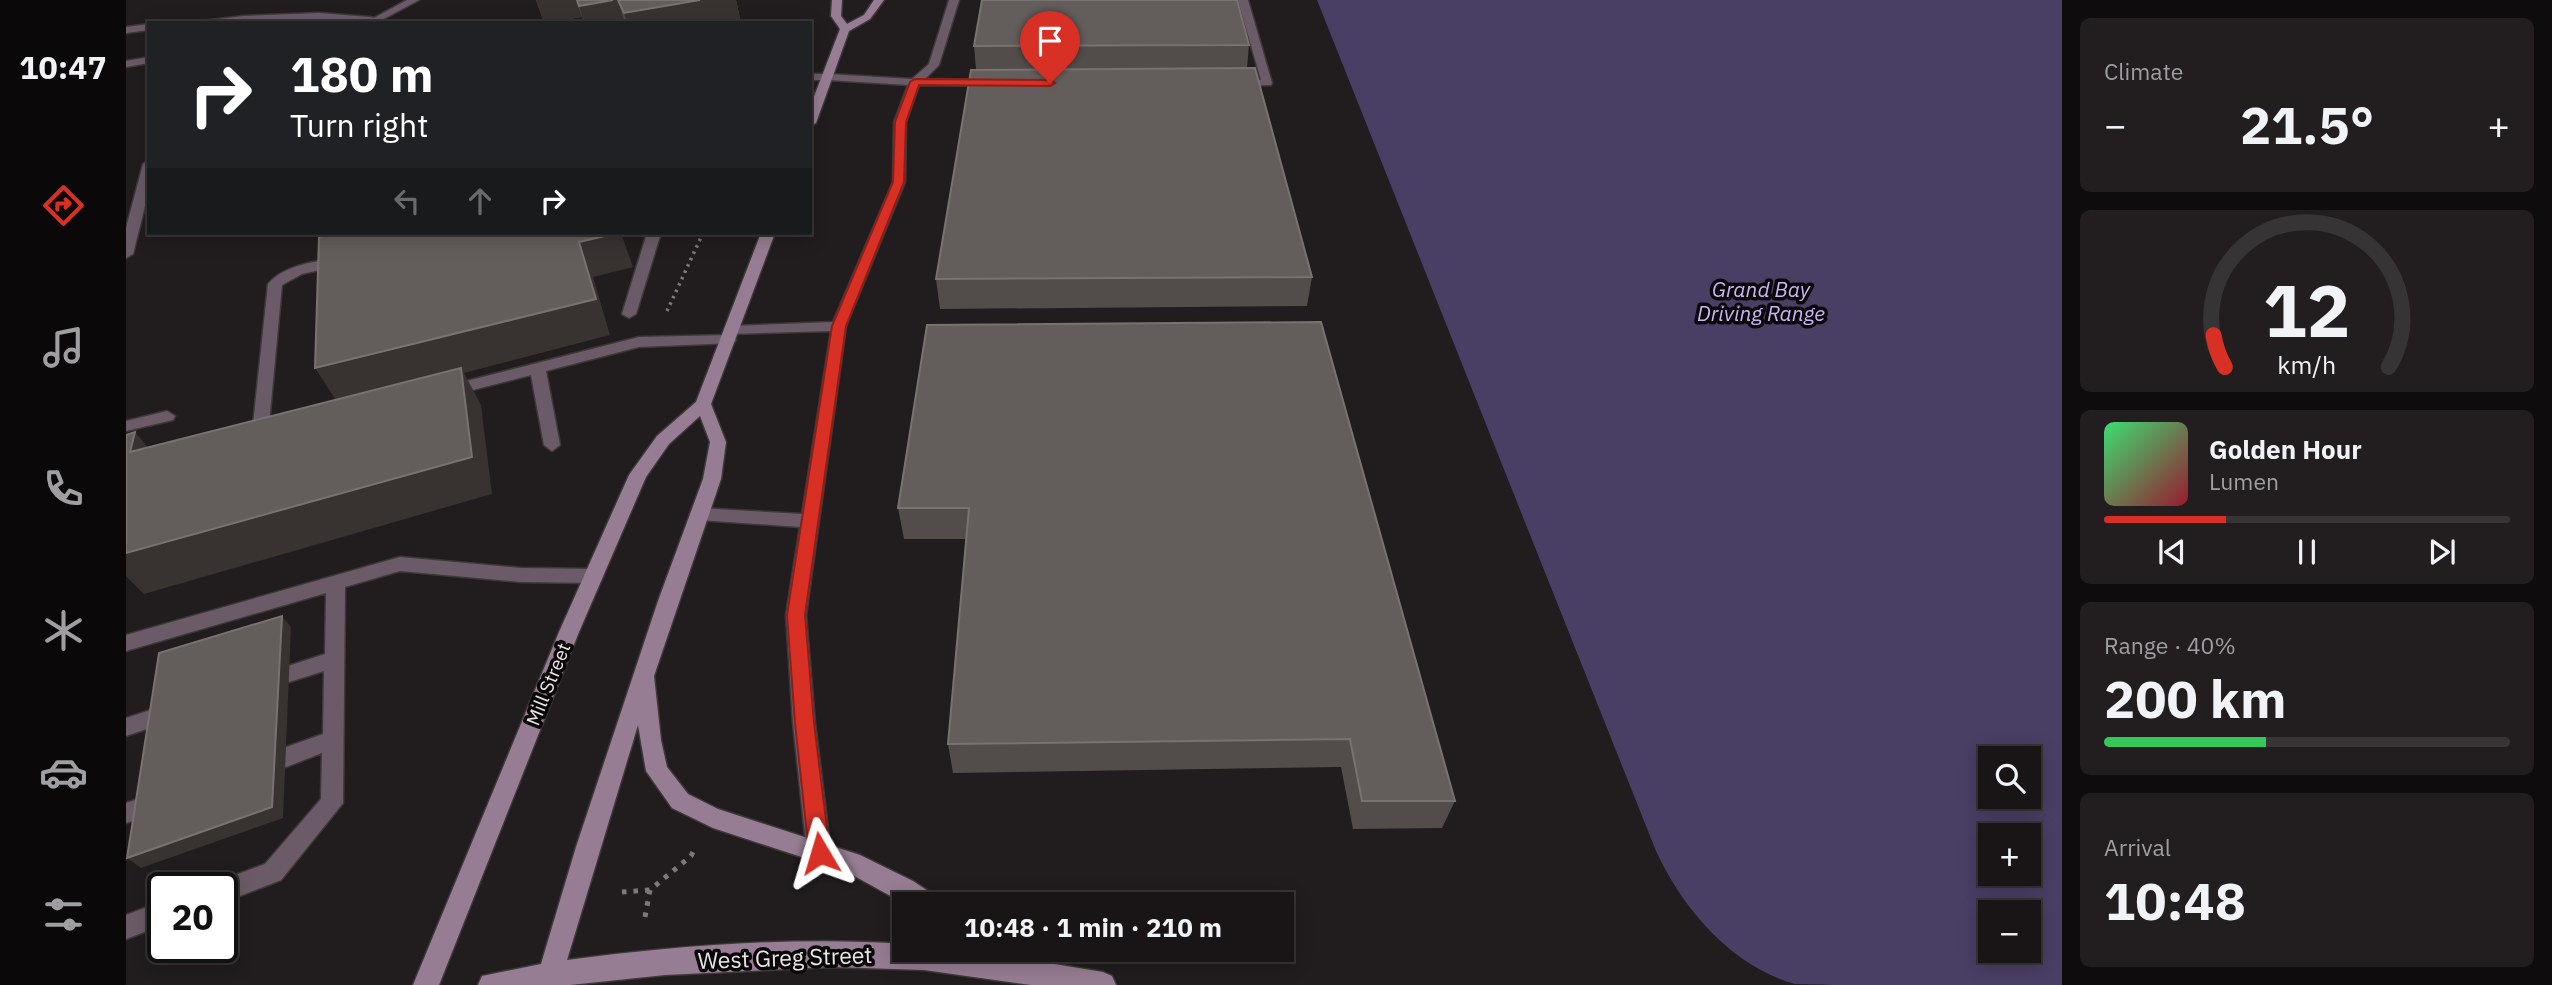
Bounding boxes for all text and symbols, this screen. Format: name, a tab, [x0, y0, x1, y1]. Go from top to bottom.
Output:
pin	[1020, 11, 1080, 83]
icon: arrive	[1031, 22, 1069, 60]
text: 180 m	[290, 42, 434, 105]
text: 10:47	[19, 46, 107, 88]
icon: right	[175, 49, 266, 140]
text: Climate	[2104, 56, 2183, 86]
text: 21.5°	[2240, 91, 2374, 158]
text: −	[2104, 100, 2127, 149]
text: +	[2487, 100, 2510, 149]
text: Turn right	[290, 104, 428, 146]
icon: directions	[39, 181, 88, 230]
icon: left	[388, 182, 426, 220]
icon: ahead	[461, 182, 499, 220]
icon: right	[534, 182, 572, 220]
text: 12	[2263, 262, 2351, 357]
water label: Grand Bay Driving Range	[1697, 275, 1825, 327]
icon: music	[39, 323, 88, 372]
text: km/h	[2278, 348, 2336, 381]
text: Golden Hour	[2209, 432, 2362, 466]
icon: phone	[39, 464, 88, 513]
text: Lumen	[2209, 466, 2279, 496]
icon: previous	[2153, 533, 2191, 571]
icon: pause	[2288, 533, 2326, 571]
icon: next	[2423, 533, 2461, 571]
icon: climate	[39, 606, 88, 655]
text: Range · 40%	[2104, 630, 2236, 660]
street label: Mill Street	[521, 639, 575, 729]
text: 200 km	[2104, 665, 2286, 732]
map controls	[1978, 746, 2041, 963]
button: search	[1978, 746, 2041, 809]
icon: car	[39, 748, 88, 797]
position arrow	[783, 816, 857, 890]
button: +	[1978, 823, 2041, 886]
text: Arrival	[2104, 832, 2171, 862]
text: 10:48	[2104, 867, 2246, 934]
speed limit sign: 20	[147, 872, 238, 963]
icon: filters	[39, 890, 88, 939]
button: −	[1978, 900, 2041, 963]
text: 10:48 · 1 min · 210 m	[964, 910, 1222, 944]
street label: West Greg Street	[697, 939, 873, 975]

